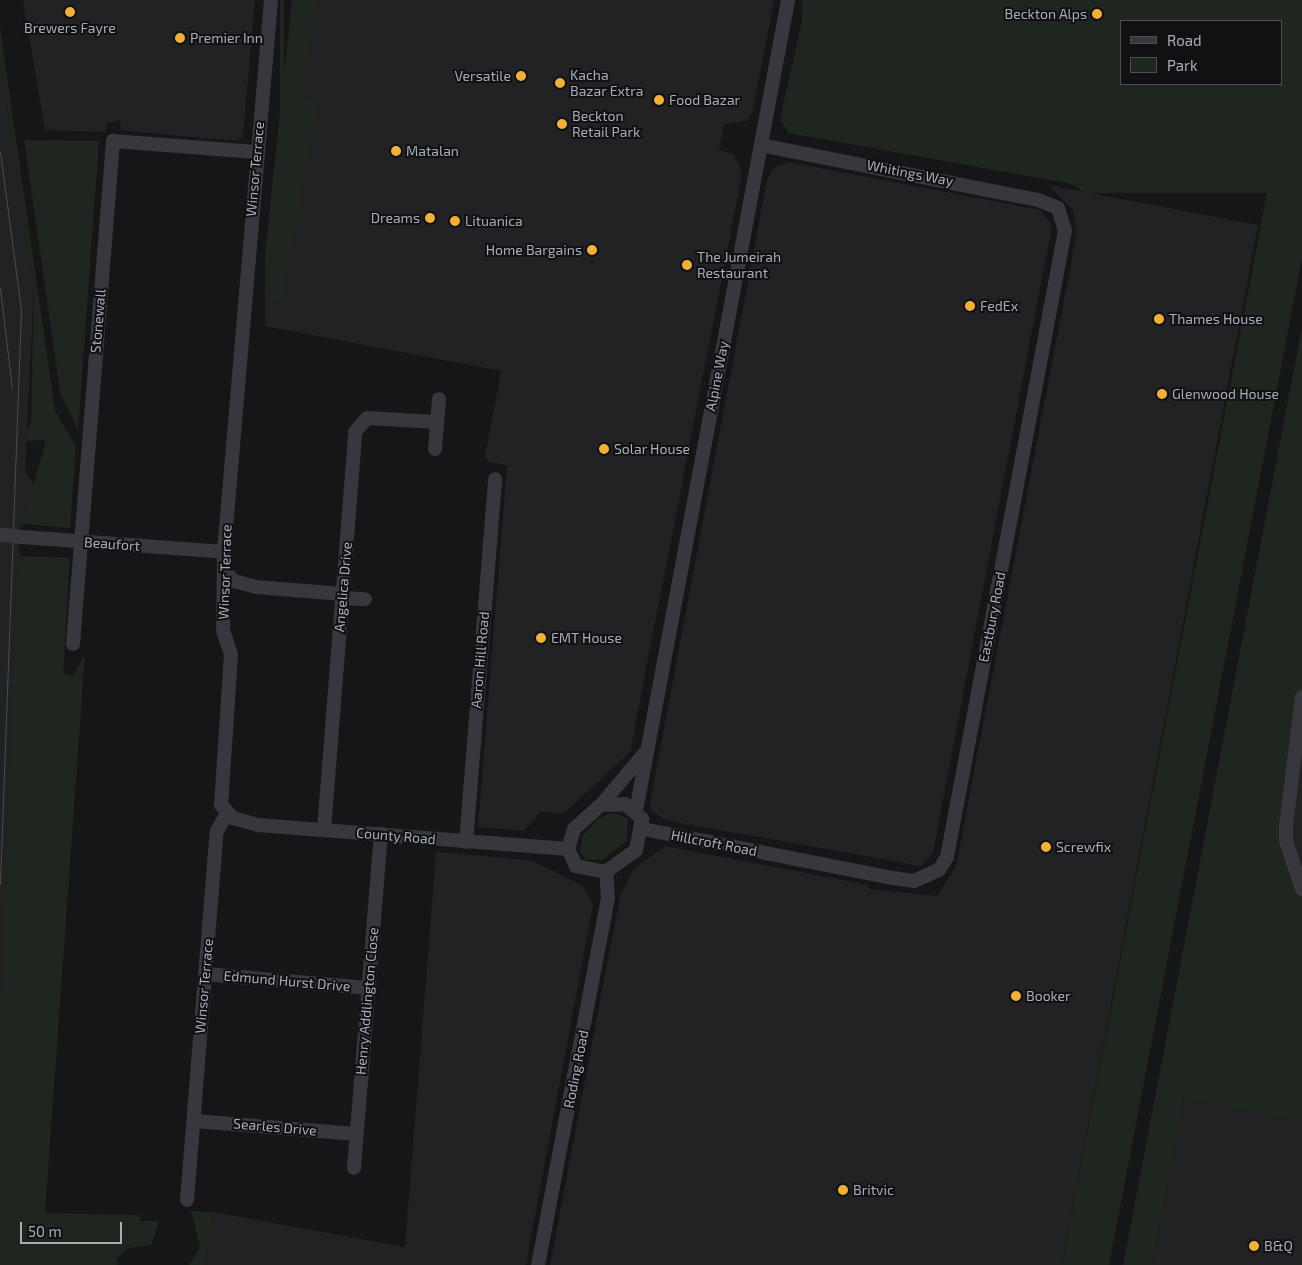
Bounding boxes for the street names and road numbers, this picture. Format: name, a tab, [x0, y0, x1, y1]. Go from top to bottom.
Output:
street label: Winsor Terrace	[242, 120, 268, 218]
street label: Whitings Way	[865, 156, 955, 190]
street label: Stonewall	[87, 288, 109, 354]
street label: Alpine Way	[702, 339, 732, 413]
street label: Winsor Terrace	[215, 524, 235, 620]
street label: Beaufort	[83, 534, 141, 554]
street label: Angelica Drive	[331, 541, 355, 633]
street label: Eastbury Road	[975, 570, 1009, 664]
street label: Aaron Hill Road	[467, 611, 493, 709]
street label: County Road	[355, 824, 437, 848]
street label: Hillcroft Road	[670, 826, 758, 860]
street label: Henry Addlington Close	[352, 926, 382, 1076]
street label: Winsor Terrace	[191, 937, 217, 1035]
street label: Edmund Hurst Drive	[223, 967, 351, 995]
street label: Roding Road	[560, 1028, 592, 1110]
street label: Searles Drive	[233, 1115, 317, 1139]

